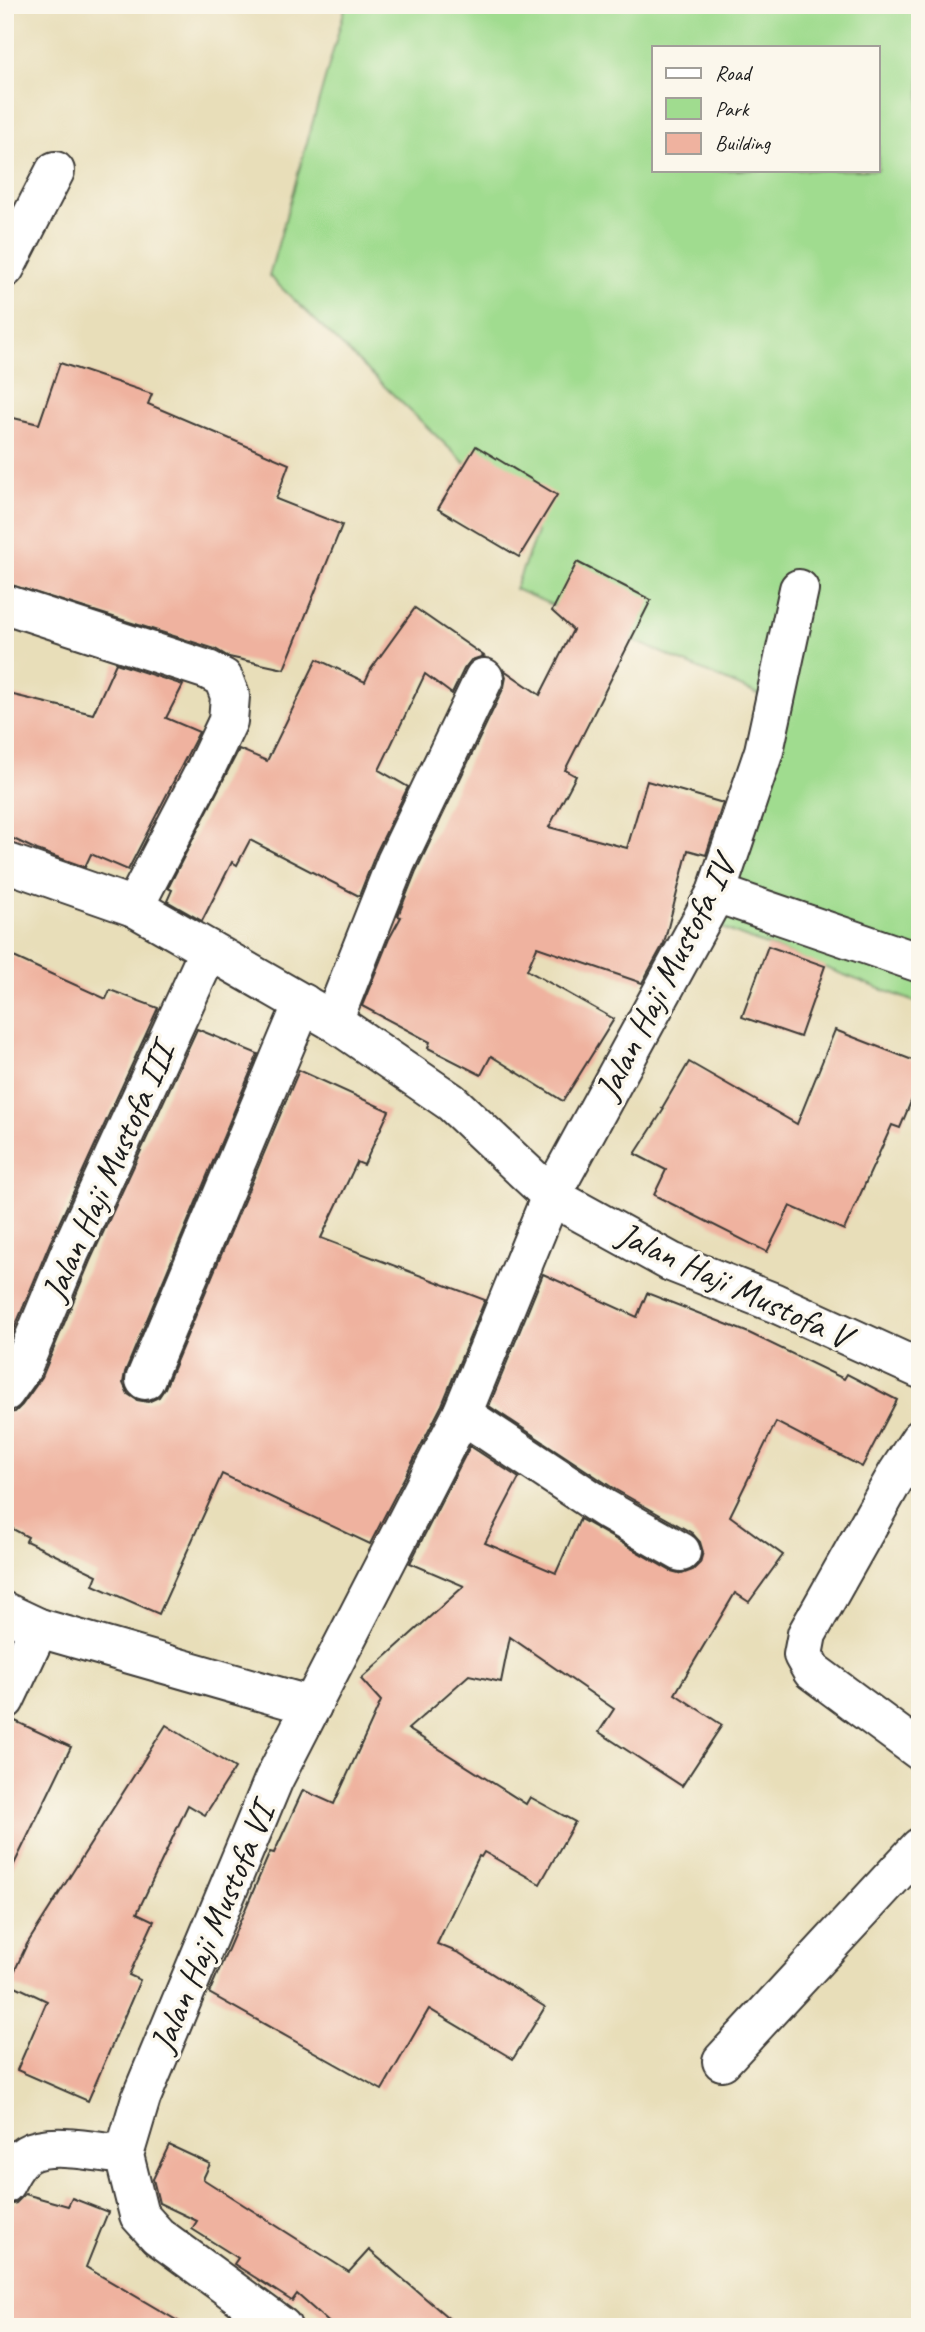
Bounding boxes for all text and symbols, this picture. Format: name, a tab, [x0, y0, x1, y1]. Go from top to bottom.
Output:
legend	[652, 46, 880, 172]
text: Road	[715, 60, 754, 86]
text: Park	[715, 96, 750, 122]
text: Building	[715, 130, 772, 156]
street label: Jalan Haji Mustofa IV	[584, 843, 749, 1109]
street label: Jalan Haji Mustofa III	[30, 1030, 188, 1309]
street label: Jalan Haji Mustofa V	[609, 1211, 864, 1361]
street label: Jalan Haji Mustofa VI	[139, 1790, 288, 2061]

